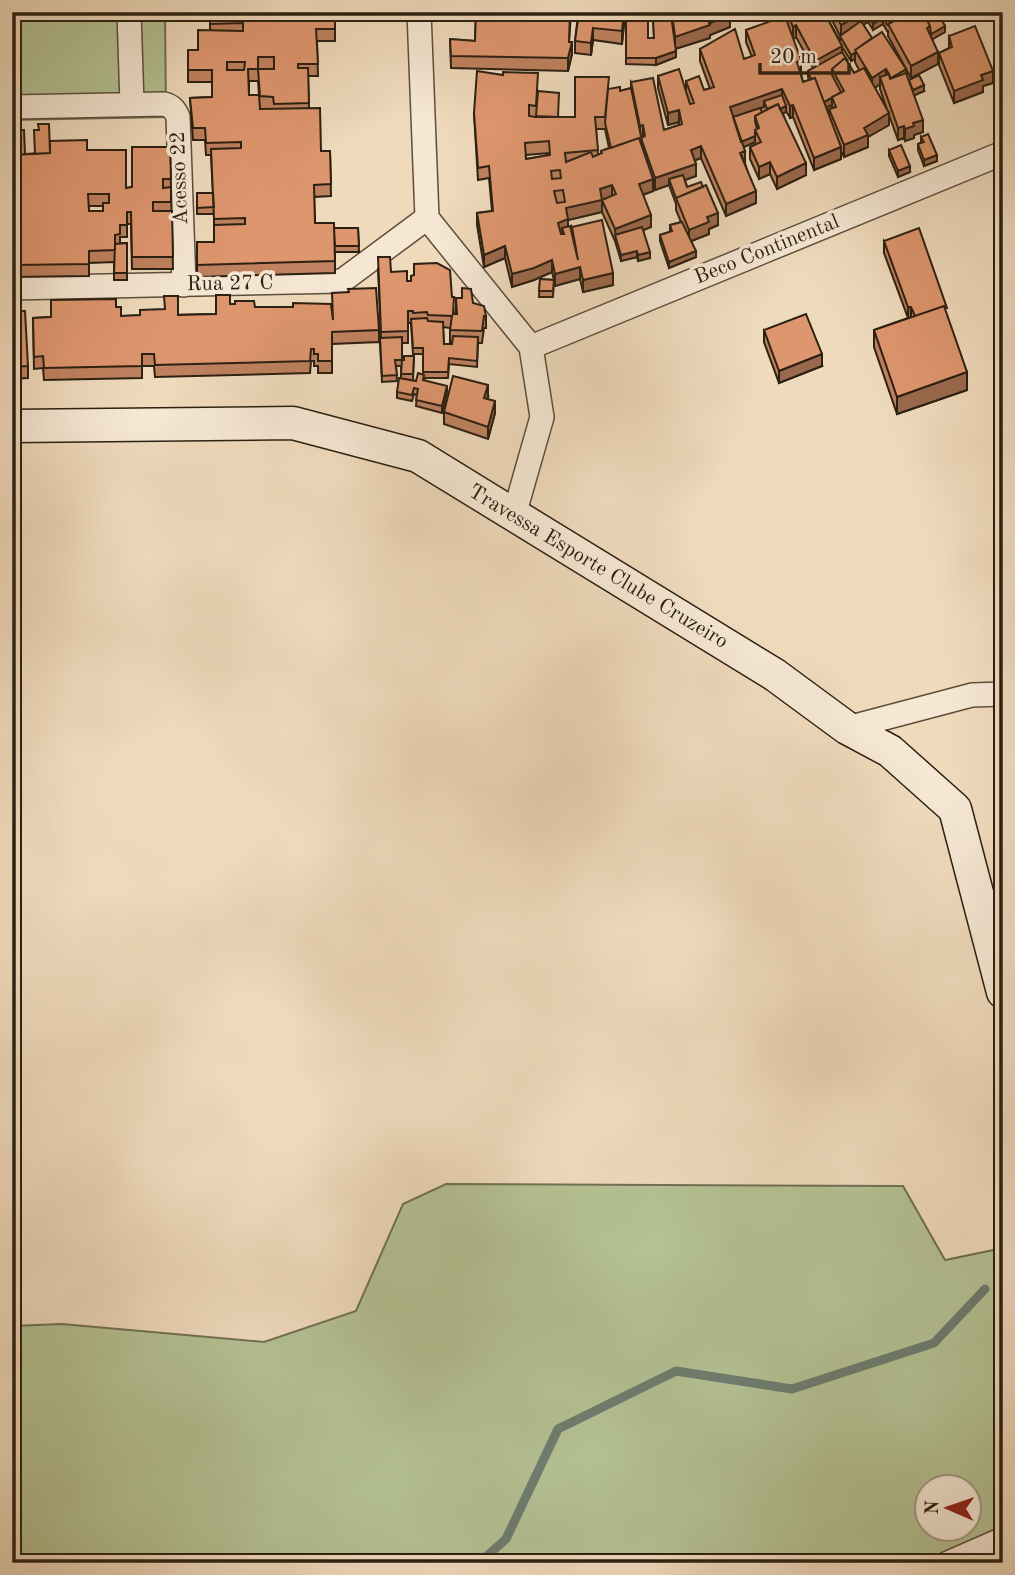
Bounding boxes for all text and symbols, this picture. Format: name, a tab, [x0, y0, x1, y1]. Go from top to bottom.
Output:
scale bar	[760, 32, 849, 76]
text: 20 m	[770, 47, 817, 68]
street label: Acesso 22	[168, 131, 192, 225]
street label: Beco Continental	[692, 211, 843, 289]
street label: Rua 27 C	[186, 273, 274, 295]
street label: Travessa Esporte Clube Cruzeiro	[465, 481, 731, 653]
north arrow	[914, 1474, 984, 1544]
text: N	[924, 1499, 943, 1515]

